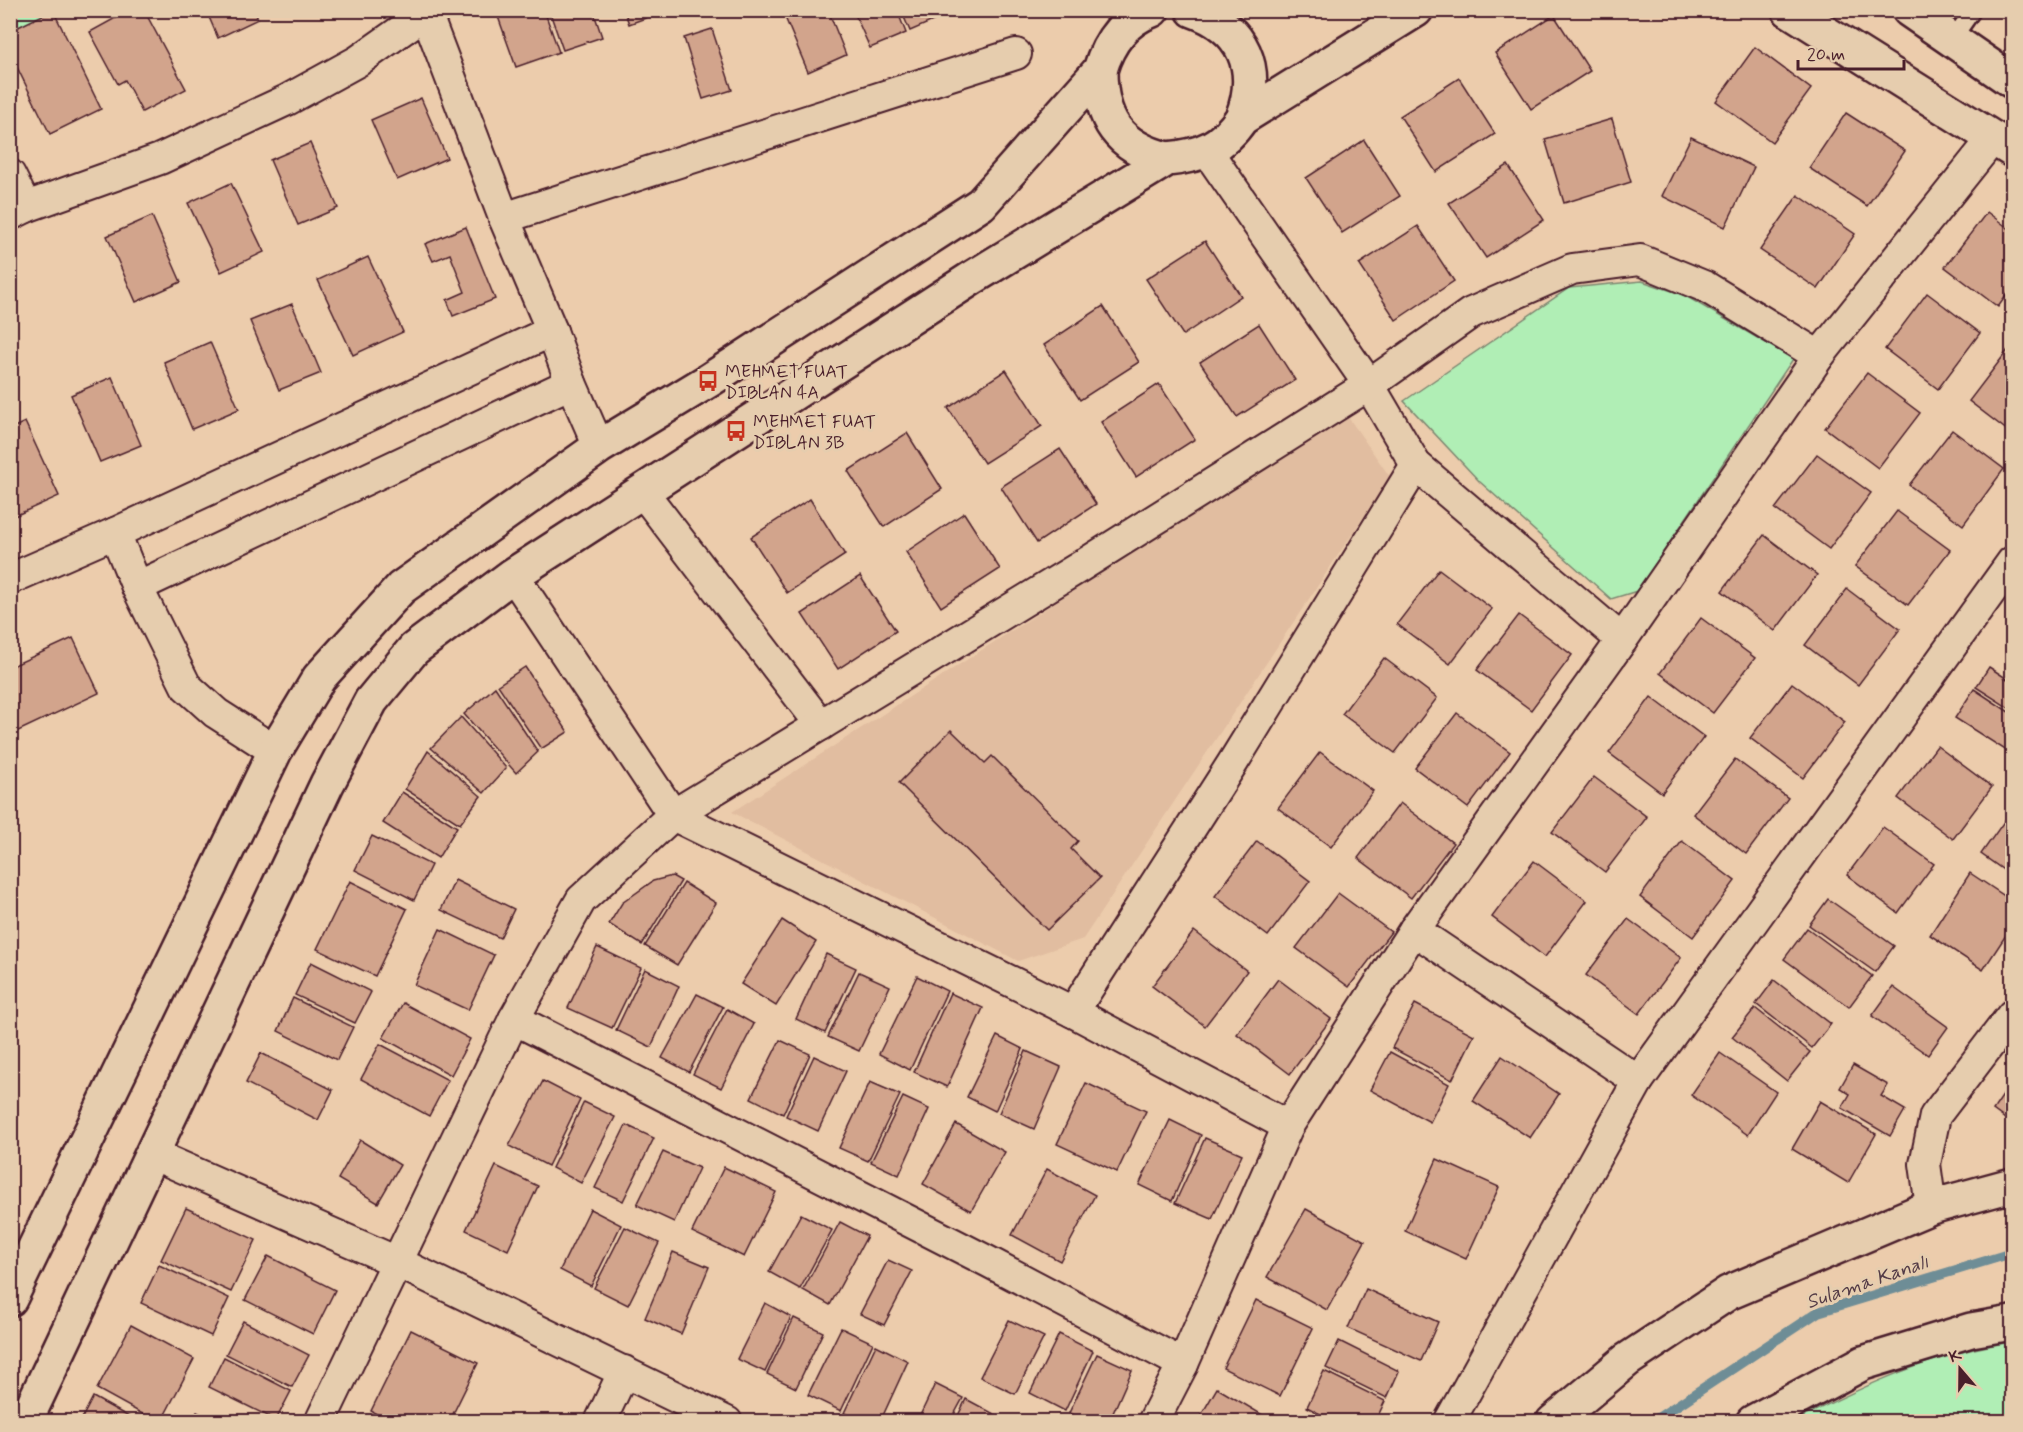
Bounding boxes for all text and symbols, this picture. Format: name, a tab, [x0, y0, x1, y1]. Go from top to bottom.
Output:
scale bar	[1798, 33, 1904, 71]
text: 20 m	[1807, 43, 1845, 67]
place label: MEHMET FUAT DIBLAN 4A	[725, 360, 848, 405]
bus stop icon: MEHMET FUAT DIBLAN 4A	[696, 369, 720, 393]
place label: MEHMET FUAT DIBLAN 3B	[753, 410, 876, 455]
bus stop icon: MEHMET FUAT DIBLAN 3B	[724, 419, 748, 443]
water label: Sulama Kanalı	[1802, 1249, 1933, 1316]
north arrow	[1930, 1339, 1990, 1399]
text: K	[1946, 1344, 1965, 1368]

